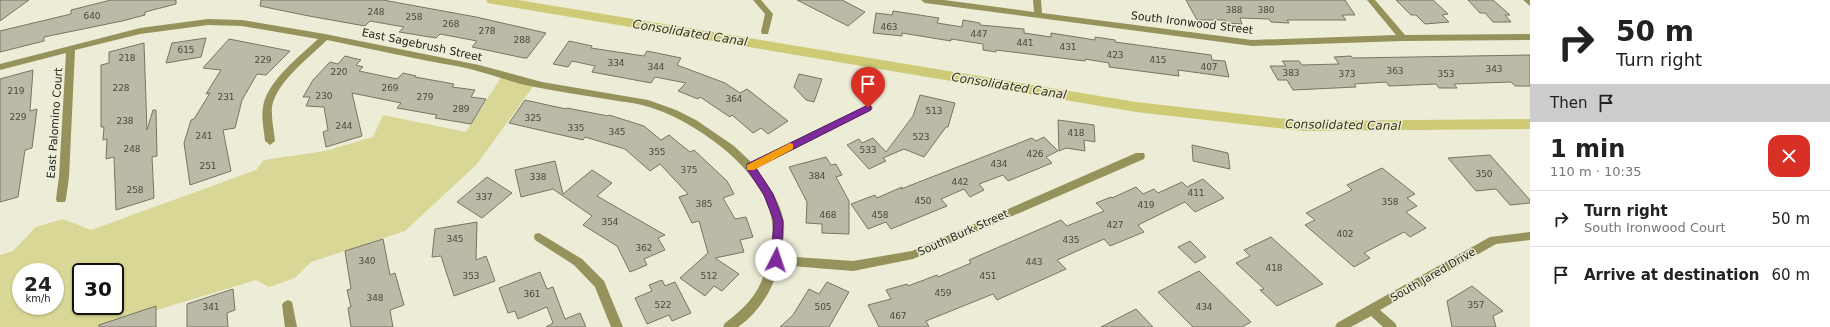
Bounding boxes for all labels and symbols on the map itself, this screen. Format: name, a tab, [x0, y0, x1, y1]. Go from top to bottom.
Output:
house number: 388	[1225, 5, 1243, 15]
house number: 380	[1257, 5, 1275, 15]
house number: 248	[367, 7, 385, 17]
street label: South Ironwood Street	[1130, 9, 1255, 37]
house number: 640	[83, 11, 101, 21]
house number: 258	[405, 12, 423, 22]
water label: Consolidated Canal	[632, 17, 749, 49]
house number: 268	[442, 19, 460, 29]
house number: 463	[880, 22, 898, 32]
street label: East Sagebrush Street	[361, 26, 484, 64]
house number: 278	[478, 26, 496, 36]
house number: 447	[970, 29, 988, 39]
house number: 288	[513, 35, 531, 45]
house number: 441	[1016, 38, 1034, 48]
house number: 431	[1059, 42, 1077, 52]
house number: 615	[177, 45, 195, 55]
house number: 423	[1106, 50, 1124, 60]
house number: 218	[118, 53, 136, 63]
house number: 229	[254, 55, 272, 65]
house number: 415	[1149, 55, 1167, 65]
house number: 334	[607, 58, 625, 68]
house number: 344	[647, 62, 665, 72]
house number: 407	[1200, 62, 1218, 72]
house number: 343	[1485, 64, 1503, 74]
street label: East Palomino Court	[45, 66, 65, 179]
house number: 363	[1386, 66, 1404, 76]
house number: 220	[330, 67, 348, 77]
pin	[851, 67, 885, 108]
house number: 383	[1282, 68, 1300, 78]
house number: 373	[1338, 69, 1356, 79]
house number: 353	[1437, 69, 1455, 79]
water label: Consolidated Canal	[951, 70, 1068, 102]
house number: 228	[112, 83, 130, 93]
house number: 269	[381, 83, 399, 93]
house number: 219	[7, 86, 25, 96]
house number: 230	[315, 91, 333, 101]
house number: 231	[217, 92, 235, 102]
house number: 279	[416, 92, 434, 102]
house number: 364	[725, 94, 743, 104]
house number: 289	[452, 104, 470, 114]
house number: 513	[925, 106, 943, 116]
house number: 229	[9, 112, 27, 122]
house number: 325	[524, 113, 542, 123]
house number: 238	[116, 116, 134, 126]
water label: Consolidated Canal	[1285, 117, 1402, 133]
house number: 244	[335, 121, 353, 131]
house number: 335	[567, 123, 585, 133]
house number: 345	[608, 127, 626, 137]
house number: 418	[1067, 128, 1085, 138]
house number: 241	[195, 131, 213, 141]
house number: 523	[912, 132, 930, 142]
house number: 248	[123, 144, 141, 154]
house number: 533	[859, 145, 877, 155]
house number: 355	[648, 147, 666, 157]
house number: 426	[1026, 149, 1044, 159]
house number: 434	[990, 159, 1008, 169]
house number: 251	[199, 161, 217, 171]
house number: 375	[680, 165, 698, 175]
house number: 350	[1475, 169, 1493, 179]
house number: 384	[808, 171, 826, 181]
house number: 338	[529, 172, 547, 182]
house number: 442	[951, 177, 969, 187]
house number: 258	[126, 185, 144, 195]
house number: 411	[1187, 188, 1205, 198]
house number: 337	[475, 192, 493, 202]
house number: 450	[914, 196, 932, 206]
house number: 358	[1381, 197, 1399, 207]
house number: 385	[695, 199, 713, 209]
house number: 419	[1137, 200, 1155, 210]
street label: South Burk Street	[916, 207, 1011, 259]
house number: 468	[819, 210, 837, 220]
house number: 458	[871, 210, 889, 220]
house number: 354	[601, 217, 619, 227]
house number: 427	[1106, 220, 1124, 230]
house number: 402	[1336, 229, 1354, 239]
house number: 345	[446, 234, 464, 244]
house number: 435	[1062, 235, 1080, 245]
position arrow	[755, 239, 797, 281]
house number: 362	[635, 243, 653, 253]
street label: South Jared Drive	[1388, 245, 1478, 305]
house number: 340	[358, 256, 376, 266]
house number: 443	[1025, 257, 1043, 267]
speed limit sign: 30	[72, 263, 124, 315]
house number: 418	[1265, 263, 1283, 273]
house number: 353	[462, 271, 480, 281]
house number: 512	[700, 271, 718, 281]
house number: 451	[979, 271, 997, 281]
house number: 459	[934, 288, 952, 298]
house number: 361	[523, 289, 541, 299]
house number: 348	[366, 293, 384, 303]
house number: 522	[654, 300, 672, 310]
house number: 357	[1467, 300, 1485, 310]
house number: 341	[202, 302, 220, 312]
house number: 505	[814, 302, 832, 312]
house number: 434	[1195, 302, 1213, 312]
house number: 467	[889, 311, 907, 321]

